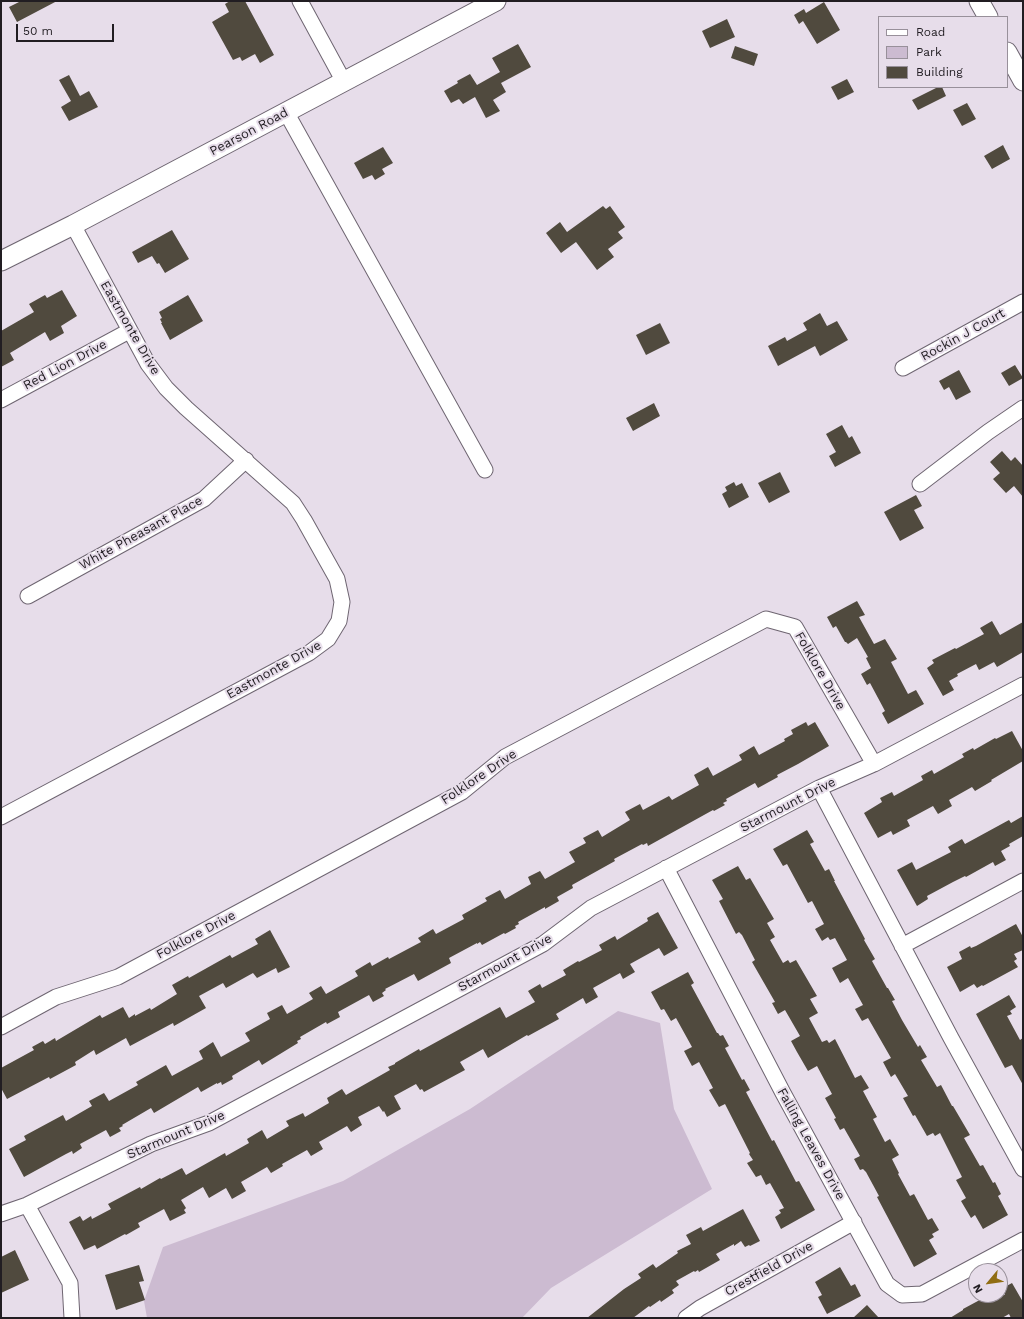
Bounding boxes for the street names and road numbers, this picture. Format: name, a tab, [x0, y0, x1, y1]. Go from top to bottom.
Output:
street label: Pearson Road	[207, 105, 291, 159]
street label: Eastmonte Drive	[97, 278, 163, 378]
street label: Rockin J Court	[918, 305, 1008, 365]
street label: Red Lion Drive	[21, 336, 109, 394]
street label: White Pheasant Place	[77, 493, 205, 573]
street label: Folklore Drive	[791, 629, 849, 713]
street label: Eastmonte Drive	[224, 638, 324, 702]
street label: Folklore Drive	[438, 746, 520, 808]
street label: Starmount Drive	[738, 774, 838, 836]
street label: Folklore Drive	[154, 908, 238, 962]
street label: Starmount Drive	[455, 931, 555, 995]
street label: Falling Leaves Drive	[774, 1085, 848, 1203]
street label: Starmount Drive	[125, 1107, 227, 1163]
street label: Crestfield Drive	[722, 1238, 816, 1300]

